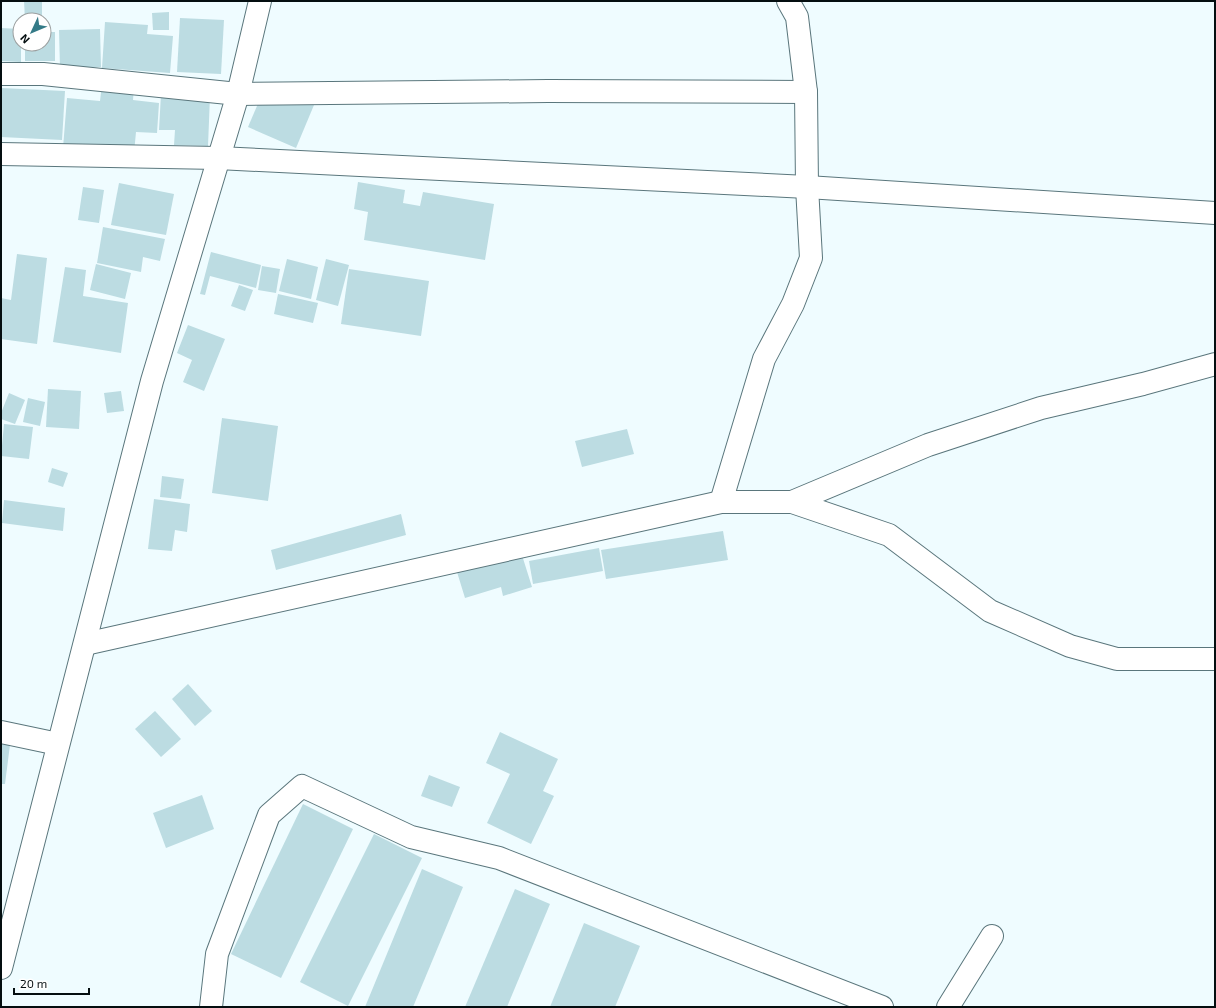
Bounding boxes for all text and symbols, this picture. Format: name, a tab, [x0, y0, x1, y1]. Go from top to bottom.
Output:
north arrow	[12, 12, 52, 52]
text: N	[17, 32, 32, 47]
scale bar	[14, 970, 89, 996]
text: 20 m	[20, 976, 47, 990]

